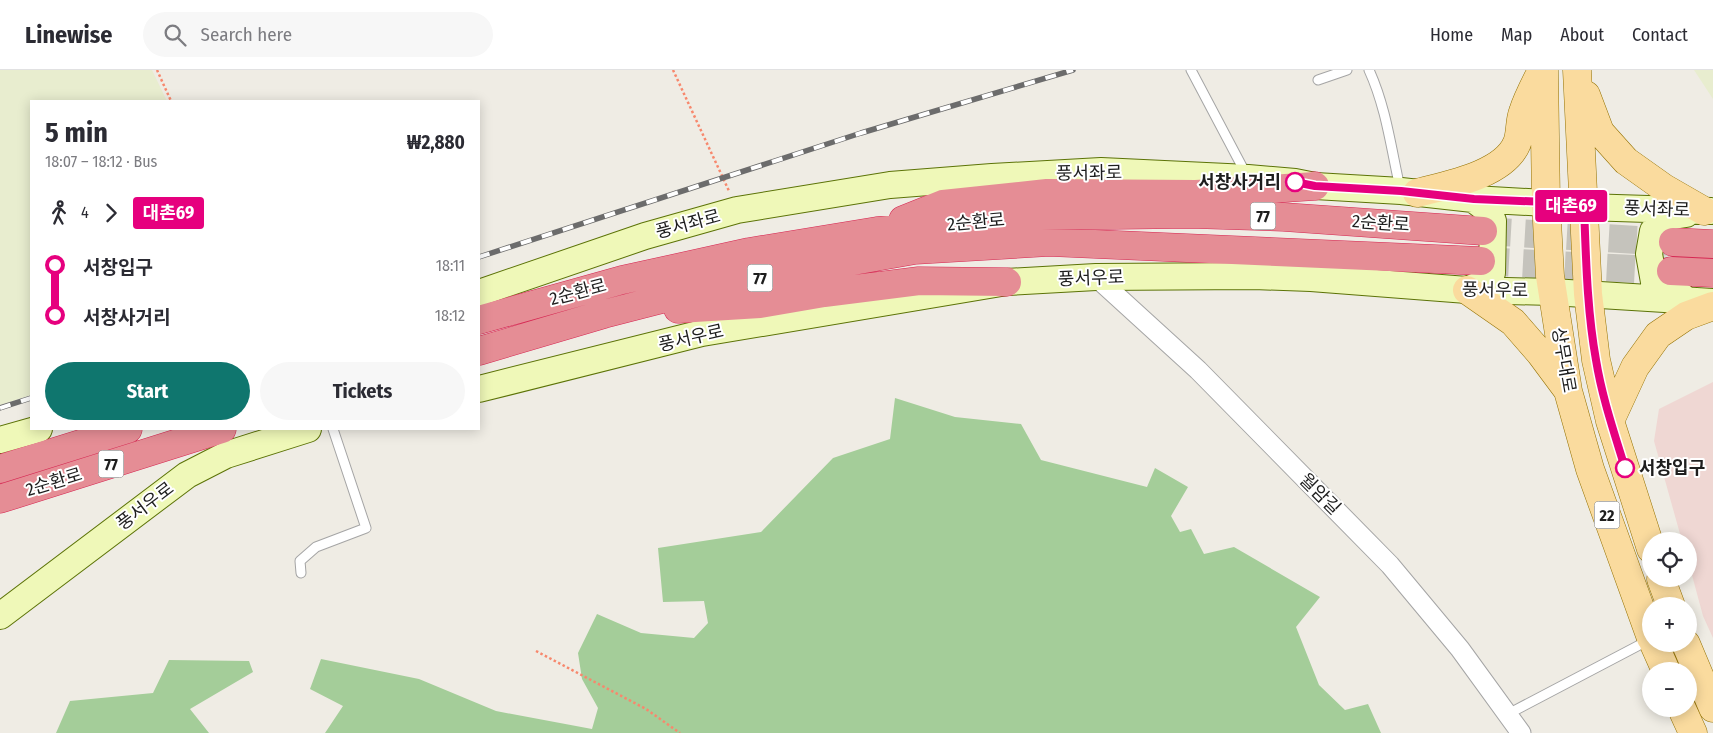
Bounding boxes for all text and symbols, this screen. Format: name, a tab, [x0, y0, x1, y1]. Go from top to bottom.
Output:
search box	[143, 12, 493, 57]
text: Linewise	[25, 21, 113, 49]
icon: search	[161, 21, 189, 49]
text: Search here	[201, 23, 292, 46]
text: Home	[1430, 24, 1473, 46]
text: Map	[1501, 24, 1532, 46]
text: About	[1560, 24, 1604, 46]
text: Contact	[1632, 24, 1688, 46]
text: 5 min	[45, 116, 108, 149]
text: ₩2,880	[407, 131, 465, 154]
text: 18:07 – 18:12 · Bus	[45, 152, 157, 171]
street label: 풍서좌로	[1056, 161, 1122, 185]
place label: 서창사거리	[1198, 171, 1281, 193]
marker: 서창사거리	[1285, 172, 1305, 192]
line badge: 대촌69	[1536, 190, 1606, 222]
text: 대촌69	[1545, 195, 1597, 217]
street label: 풍서좌로	[1624, 197, 1690, 221]
icon: walk	[45, 199, 73, 227]
icon: forward	[97, 199, 125, 227]
text: 대촌69	[143, 202, 194, 224]
road number: 77	[1250, 202, 1276, 230]
text: 4	[81, 203, 89, 222]
street label: 풍서좌로	[653, 205, 723, 243]
street label: 2순환로	[946, 209, 1006, 235]
street label: 2순환로	[1351, 210, 1411, 236]
text: 서창입구	[83, 256, 153, 279]
text: 18:11	[436, 256, 465, 275]
road number: 77	[748, 264, 772, 292]
street label: 풍서우로	[1058, 266, 1124, 290]
street label: 2순환로	[547, 274, 609, 310]
street label: 풍서우로	[1462, 278, 1528, 302]
text: 서창사거리	[83, 306, 170, 329]
text: 18:12	[435, 306, 465, 325]
street label: 풍서우로	[656, 320, 726, 356]
street label: 상무대로	[1547, 325, 1581, 395]
button: Start	[45, 362, 250, 420]
button: Tickets	[260, 362, 465, 420]
road number: 77	[98, 450, 124, 478]
place label: 서창입구	[1639, 457, 1705, 479]
marker: 서창입구	[1615, 458, 1635, 478]
street label: 2순환로	[23, 463, 85, 501]
street label: 월암길	[1295, 469, 1345, 519]
street label: 풍서우로	[112, 477, 178, 535]
road number: 22	[1594, 502, 1620, 528]
map controls	[1642, 532, 1697, 717]
button: locate	[1642, 532, 1697, 587]
button: +	[1642, 597, 1697, 652]
button: −	[1642, 662, 1697, 717]

